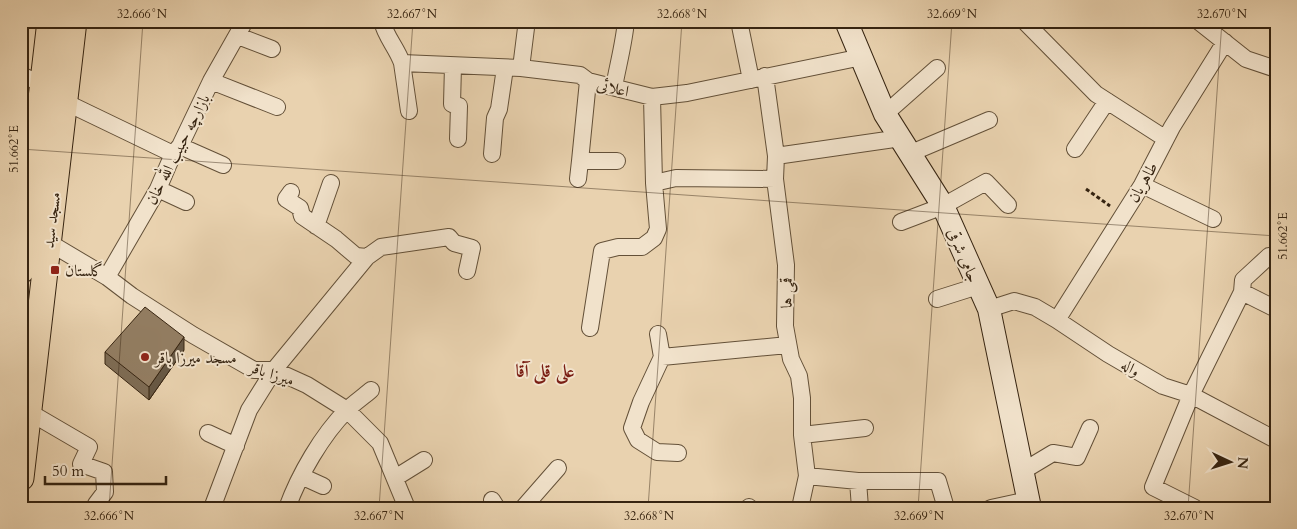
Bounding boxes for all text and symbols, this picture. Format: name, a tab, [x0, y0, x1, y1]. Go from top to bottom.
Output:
text: 32.666°N	[117, 6, 168, 22]
text: 32.667°N	[387, 6, 438, 22]
text: 32.668°N	[657, 6, 708, 22]
text: 32.669°N	[927, 6, 978, 22]
text: 32.670°N	[1197, 6, 1248, 22]
street label: اعلائی	[594, 73, 631, 103]
street label: بازارچه حبیب الله خان	[139, 89, 215, 209]
text: 51.662°E	[6, 125, 22, 173]
street label: طاهریان	[1123, 158, 1163, 207]
street label: مسجد سید	[38, 191, 66, 249]
text: 51.662°E	[1275, 212, 1291, 260]
street label: جامی شرقی	[942, 225, 984, 286]
place label: گلستان	[65, 260, 103, 282]
marker: گلستان	[49, 264, 61, 276]
street label: قمی ها	[776, 277, 798, 309]
place label: مسجد میرزا باقر	[153, 347, 237, 369]
marker: مسجد میرزا باقر	[139, 351, 151, 363]
street label: واله	[1117, 354, 1144, 382]
street label: میرزا باقر	[244, 356, 297, 392]
district label: علی قلی آقا	[515, 359, 575, 385]
north arrow	[1204, 436, 1254, 486]
scale bar	[45, 454, 166, 486]
text: N	[1233, 456, 1252, 470]
text: 50 m	[52, 461, 84, 481]
text: 32.666°N	[84, 508, 135, 524]
text: 32.667°N	[354, 508, 405, 524]
text: 32.668°N	[624, 508, 675, 524]
text: 32.669°N	[894, 508, 945, 524]
text: 32.670°N	[1164, 508, 1215, 524]

